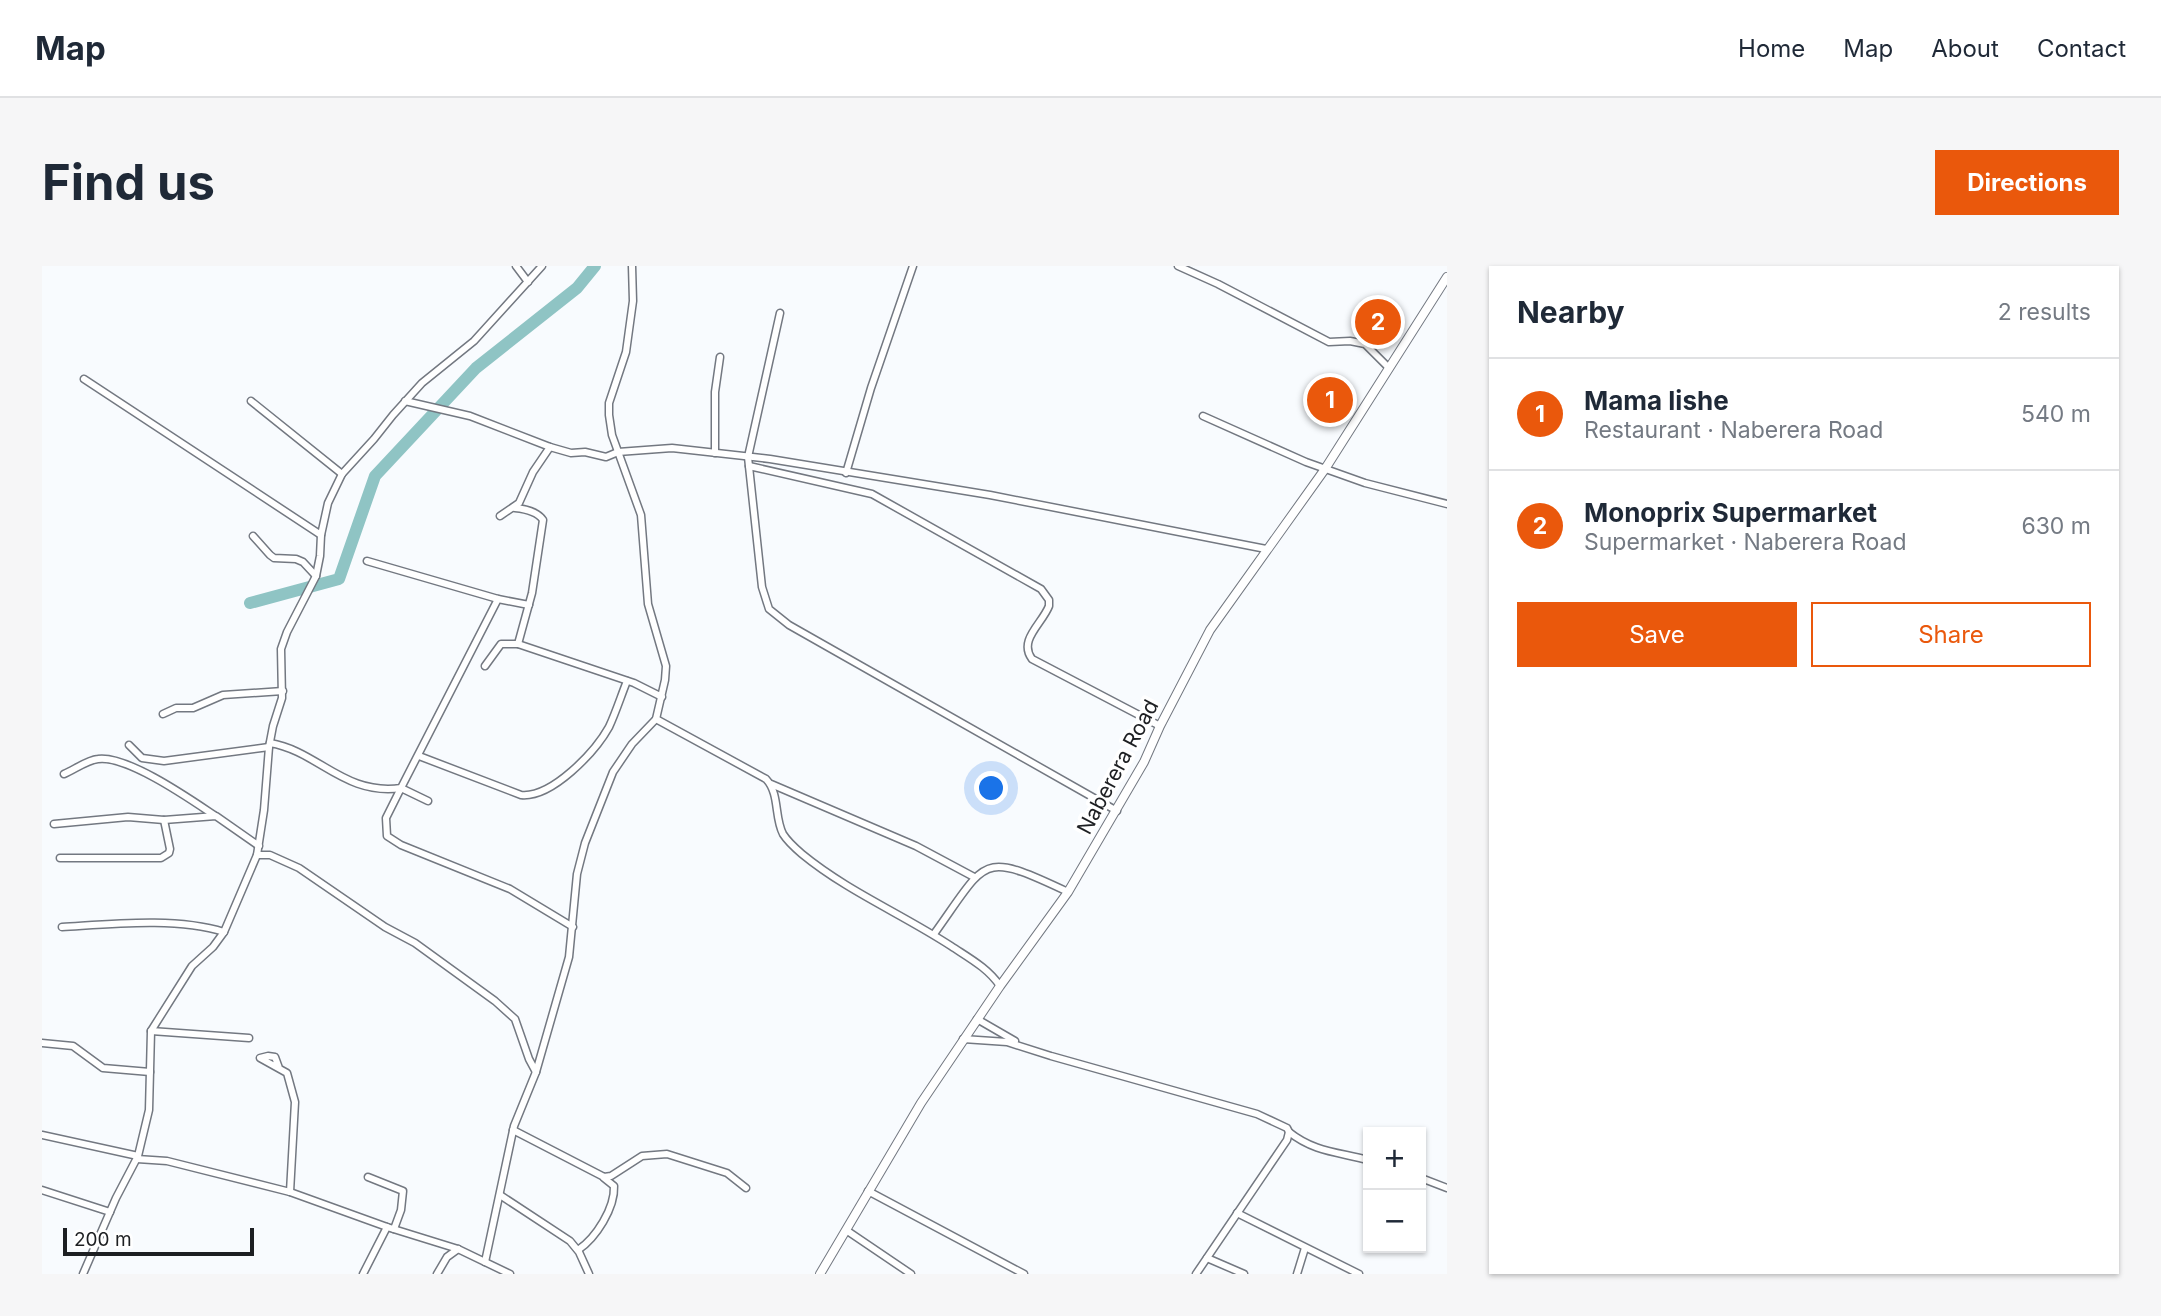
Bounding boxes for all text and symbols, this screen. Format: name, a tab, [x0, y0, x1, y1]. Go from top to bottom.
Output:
text: Map	[35, 28, 106, 68]
text: Home	[1738, 34, 1805, 63]
text: Map	[1843, 34, 1893, 63]
text: About	[1931, 34, 1999, 63]
text: Contact	[2037, 34, 2126, 63]
button: Directions	[1935, 150, 2119, 215]
text: Find us	[42, 153, 215, 212]
text: Nearby	[1517, 294, 1625, 330]
pin: 2	[1355, 296, 1401, 348]
text: 2 results	[1998, 298, 2091, 326]
pin: 1	[1307, 374, 1353, 426]
text: Mama lishe	[1584, 385, 1729, 416]
text: 1	[1535, 400, 1545, 428]
text: 540 m	[2021, 400, 2091, 428]
text: Restaurant · Naberera Road	[1584, 416, 1883, 444]
text: Monoprix Supermarket	[1584, 497, 1877, 528]
text: 2	[1533, 512, 1547, 540]
text: 630 m	[2021, 512, 2091, 540]
text: Supermarket · Naberera Road	[1584, 528, 1907, 556]
button: Save	[1517, 602, 1797, 667]
button: Share	[1811, 602, 2091, 667]
street label: Naberera Road	[1072, 695, 1164, 838]
your location	[974, 771, 1008, 805]
map controls	[1363, 1127, 1426, 1253]
button: +	[1363, 1127, 1426, 1190]
button: −	[1363, 1190, 1426, 1253]
scale bar	[63, 1225, 254, 1257]
text: 200 m	[74, 1228, 132, 1251]

